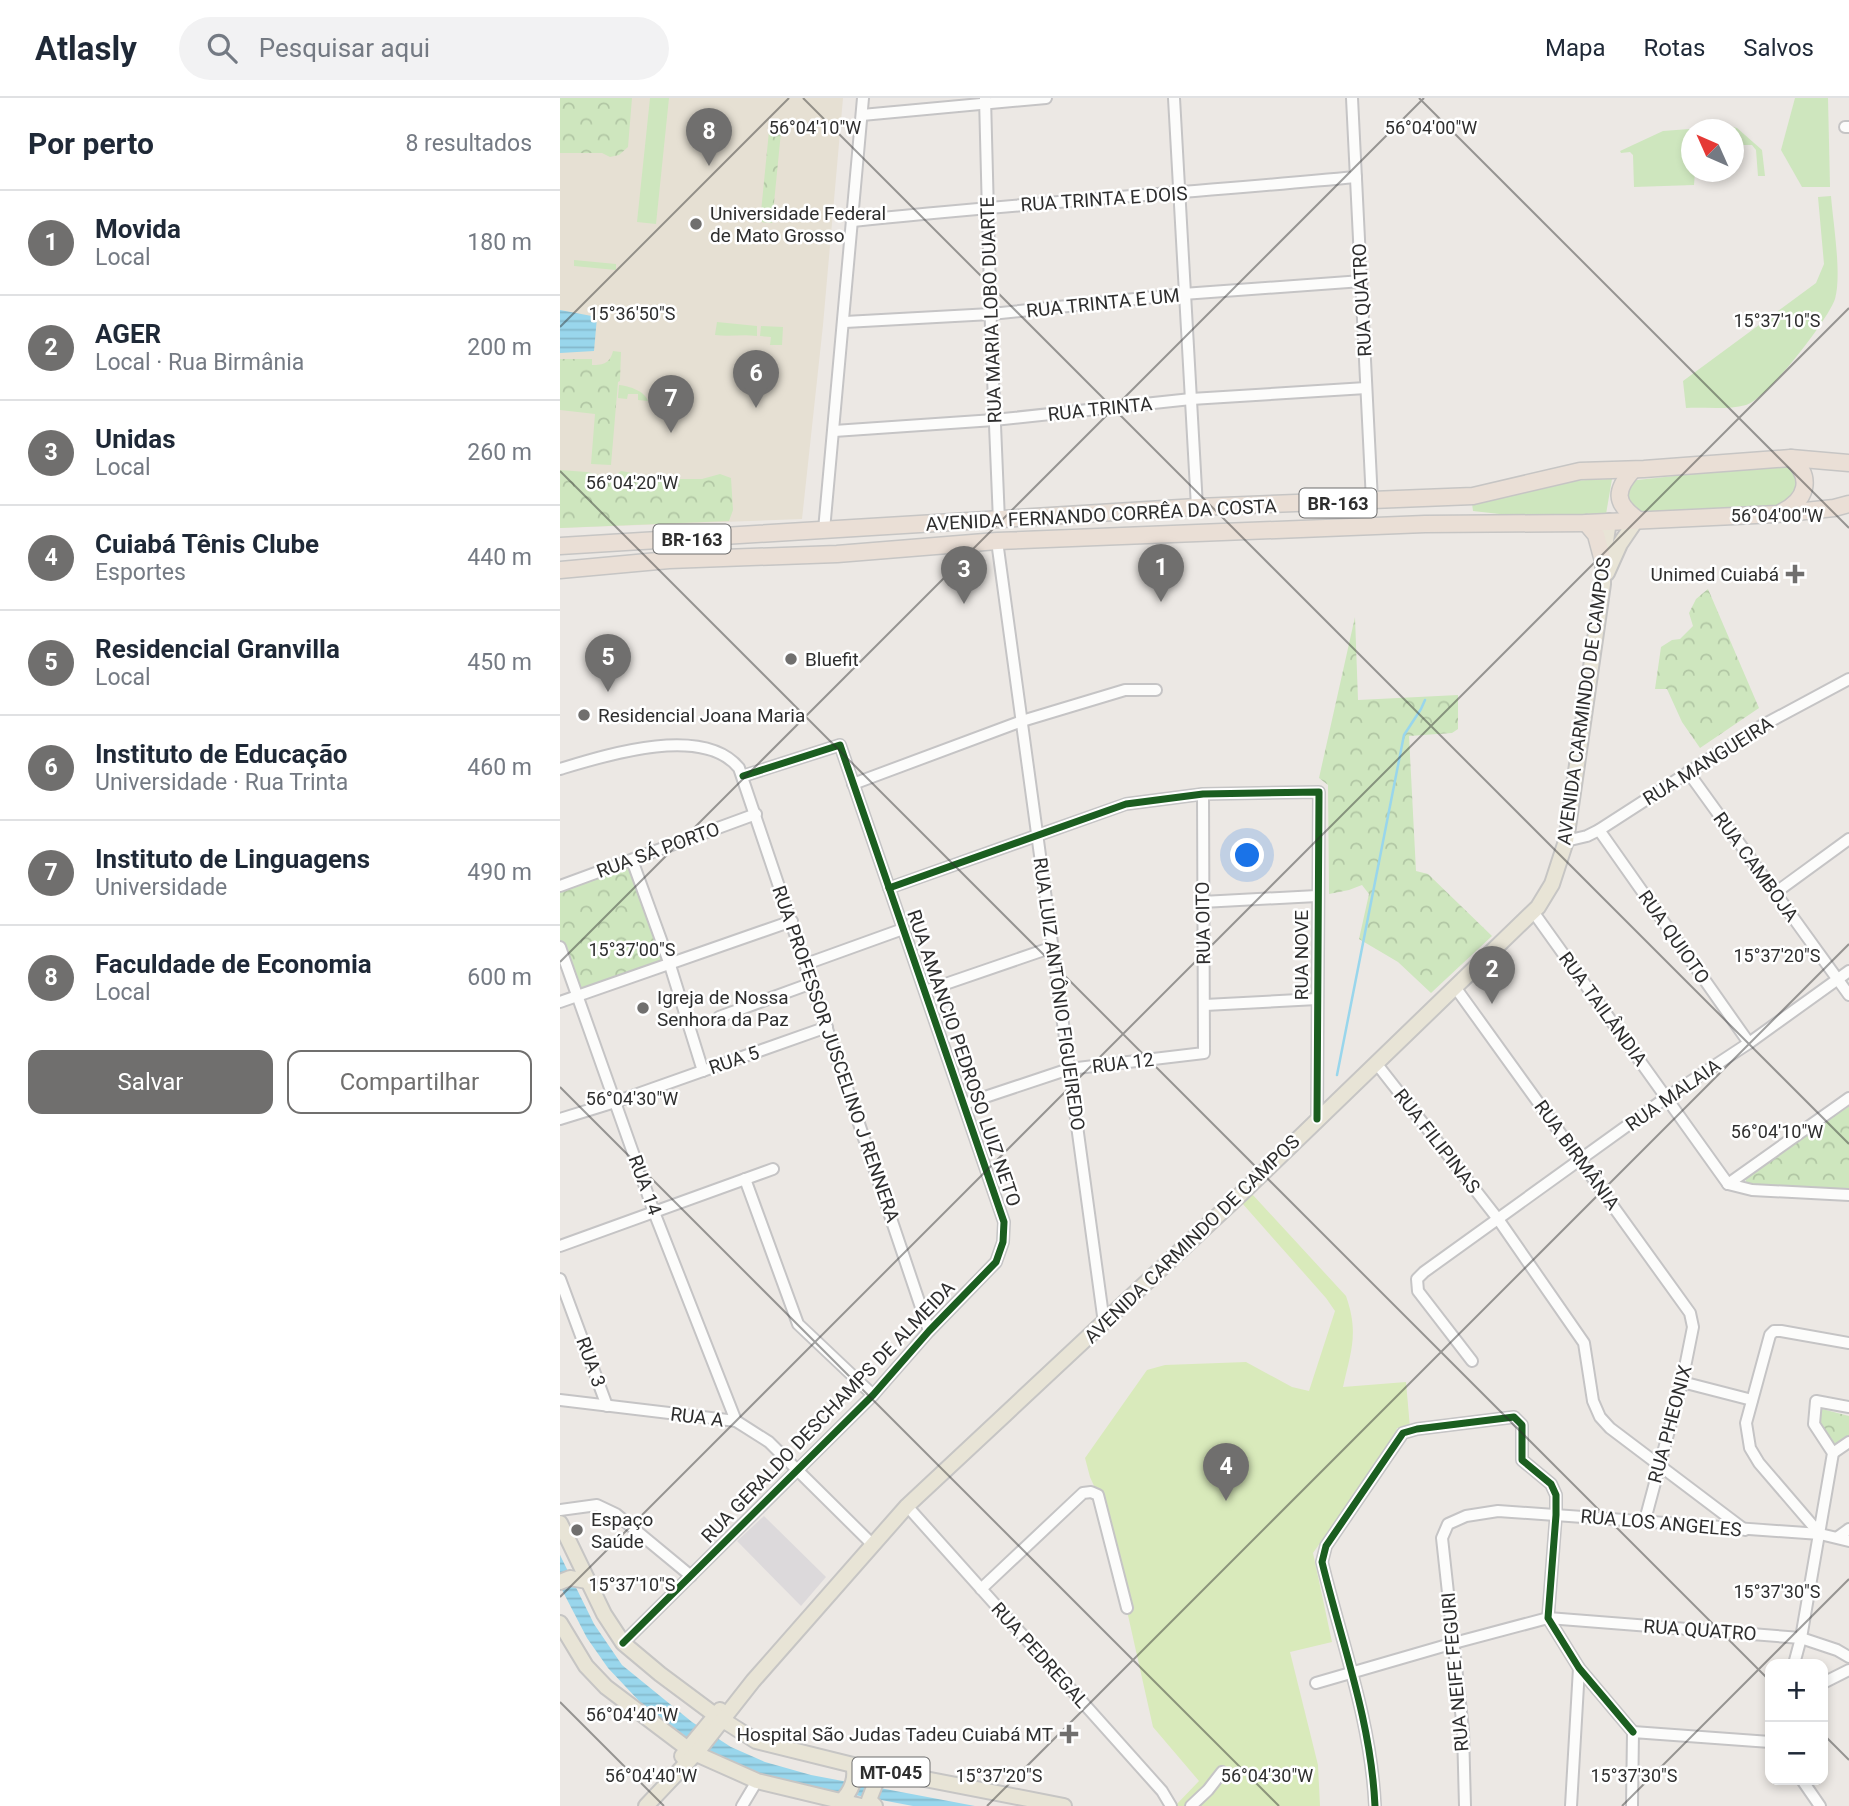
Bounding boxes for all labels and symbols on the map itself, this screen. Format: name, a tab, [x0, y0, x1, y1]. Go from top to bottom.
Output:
pin: 8	[686, 108, 732, 166]
text: 56°04'10"W	[769, 117, 861, 138]
text: 56°04'00"W	[1385, 117, 1477, 138]
north arrow	[1681, 119, 1744, 182]
street label: RUA TRINTA E DOIS	[1020, 182, 1188, 216]
street label: RUA MARIA LOBO DUARTE	[976, 196, 1006, 424]
place label: Universidade Federal de Mato Grosso	[710, 202, 886, 247]
marker: Universidade Federal de Mato Grosso	[688, 216, 704, 232]
street label: RUA QUATRO	[1348, 243, 1376, 357]
street label: RUA TRINTA E UM	[1025, 284, 1181, 322]
text: 15°36'50"S	[588, 303, 676, 324]
text: 15°37'10"S	[1733, 310, 1821, 331]
pin: 6	[733, 350, 779, 408]
pin: 7	[648, 375, 694, 433]
street label: RUA TRINTA	[1047, 392, 1154, 426]
text: 56°04'20"W	[586, 472, 678, 493]
road number: BR-163	[1300, 488, 1376, 517]
street label: AVENIDA FERNANDO CORRÊA DA COSTA	[925, 494, 1278, 536]
text: 56°04'00"W	[1731, 505, 1823, 526]
road number: BR-163	[654, 524, 730, 554]
pin: 1	[1138, 544, 1184, 602]
pin: 3	[941, 546, 987, 604]
street label: AVENIDA CARMINDO DE CAMPOS	[1552, 556, 1616, 846]
place label: Unimed Cuiabá	[1651, 563, 1779, 586]
marker: Unimed Cuiabá	[1785, 564, 1805, 584]
pin: 5	[585, 634, 631, 692]
place label: Bluefit	[805, 648, 859, 671]
marker: Bluefit	[783, 651, 799, 667]
place label: Residencial Joana Maria	[598, 704, 805, 727]
marker: Residencial Joana Maria	[576, 707, 592, 723]
street label: RUA MANGUEIRA	[1639, 711, 1778, 810]
street label: RUA CAMBOJA	[1709, 808, 1804, 927]
street label: RUA SÁ PORTO	[593, 817, 723, 883]
your location	[1230, 838, 1264, 872]
street label: RUA LUIZ ANTÔNIO FIGUEIREDO	[1028, 856, 1090, 1132]
street label: RUA OITO	[1191, 881, 1215, 965]
street label: RUA PROFESSOR JUSCELINO J RENNERA	[767, 883, 905, 1226]
street label: RUA QUIOTO	[1633, 886, 1715, 988]
street label: RUA AMANCIO PEDROSO LUIZ NETO	[902, 907, 1026, 1209]
street label: RUA NOVE	[1290, 910, 1313, 1000]
text: 15°37'00"S	[588, 939, 676, 960]
text: 15°37'20"S	[1733, 945, 1821, 966]
pin: 2	[1469, 946, 1515, 1004]
street label: RUA TAILÂNDIA	[1554, 948, 1652, 1071]
place label: Igreja de Nossa Senhora da Paz	[657, 986, 789, 1031]
marker: Igreja de Nossa Senhora da Paz	[635, 1000, 651, 1016]
street label: RUA 5	[706, 1041, 762, 1079]
street label: RUA 12	[1091, 1048, 1155, 1078]
street label: RUA MALAIA	[1621, 1054, 1725, 1136]
street label: RUA FILIPINAS	[1389, 1084, 1485, 1198]
text: 56°04'30"W	[586, 1088, 678, 1109]
street label: RUA BIRMÂNIA	[1529, 1096, 1625, 1215]
text: 56°04'10"W	[1731, 1121, 1823, 1142]
street label: AVENIDA CARMINDO DE CAMPOS	[1080, 1130, 1304, 1348]
street label: RUA 14	[624, 1152, 667, 1218]
street label: RUA GERALDO DESCHAMPS DE ALMEIDA	[697, 1276, 960, 1548]
street label: RUA 3	[571, 1334, 611, 1390]
street label: RUA PHEONIX	[1643, 1362, 1697, 1485]
street label: RUA A	[669, 1402, 725, 1432]
pin: 4	[1203, 1443, 1249, 1501]
street label: RUA LOS ANGELES	[1579, 1504, 1743, 1542]
place label: Espaço Saúde	[591, 1508, 653, 1553]
marker: Espaço Saúde	[569, 1522, 585, 1538]
text: 15°37'10"S	[588, 1574, 676, 1595]
text: 15°37'30"S	[1733, 1581, 1821, 1602]
street label: RUA NEIFE FEGURI	[1437, 1591, 1473, 1753]
street label: RUA PEDREGAL	[987, 1597, 1093, 1713]
street label: RUA QUATRO	[1643, 1615, 1757, 1645]
text: 56°04'40"W	[586, 1704, 678, 1725]
place label: Hospital São Judas Tadeu Cuiabá MT	[737, 1723, 1053, 1746]
marker: Hospital São Judas Tadeu Cuiabá MT	[1059, 1724, 1079, 1744]
road number: MT-045	[852, 1758, 930, 1786]
text: 56°04'40"W	[605, 1765, 697, 1786]
text: 15°37'20"S	[955, 1765, 1043, 1786]
text: 56°04'30"W	[1221, 1765, 1313, 1786]
text: 15°37'30"S	[1590, 1765, 1678, 1786]

